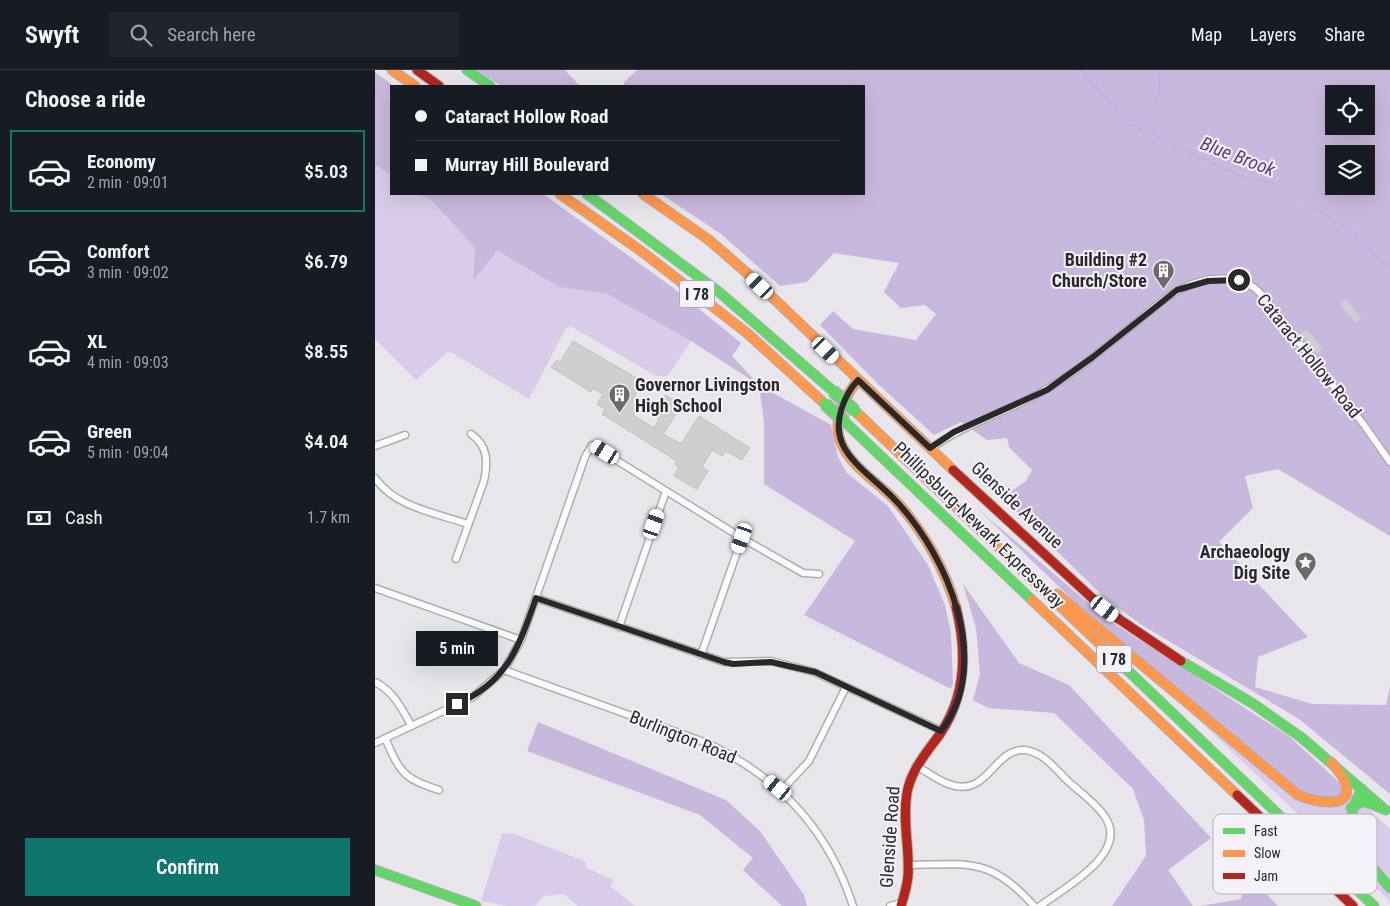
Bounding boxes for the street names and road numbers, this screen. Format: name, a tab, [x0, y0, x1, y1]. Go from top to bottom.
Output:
road number: I 78	[679, 280, 715, 308]
street label: Cataract Hollow Road	[1253, 289, 1366, 422]
street label: Phillipsburg-Newark Expressway	[889, 437, 1070, 612]
street label: Glenside Avenue	[967, 457, 1068, 552]
road number: I 78	[1097, 646, 1131, 672]
street label: Burlington Road	[627, 706, 740, 767]
street label: Glenside Road	[875, 785, 904, 889]

